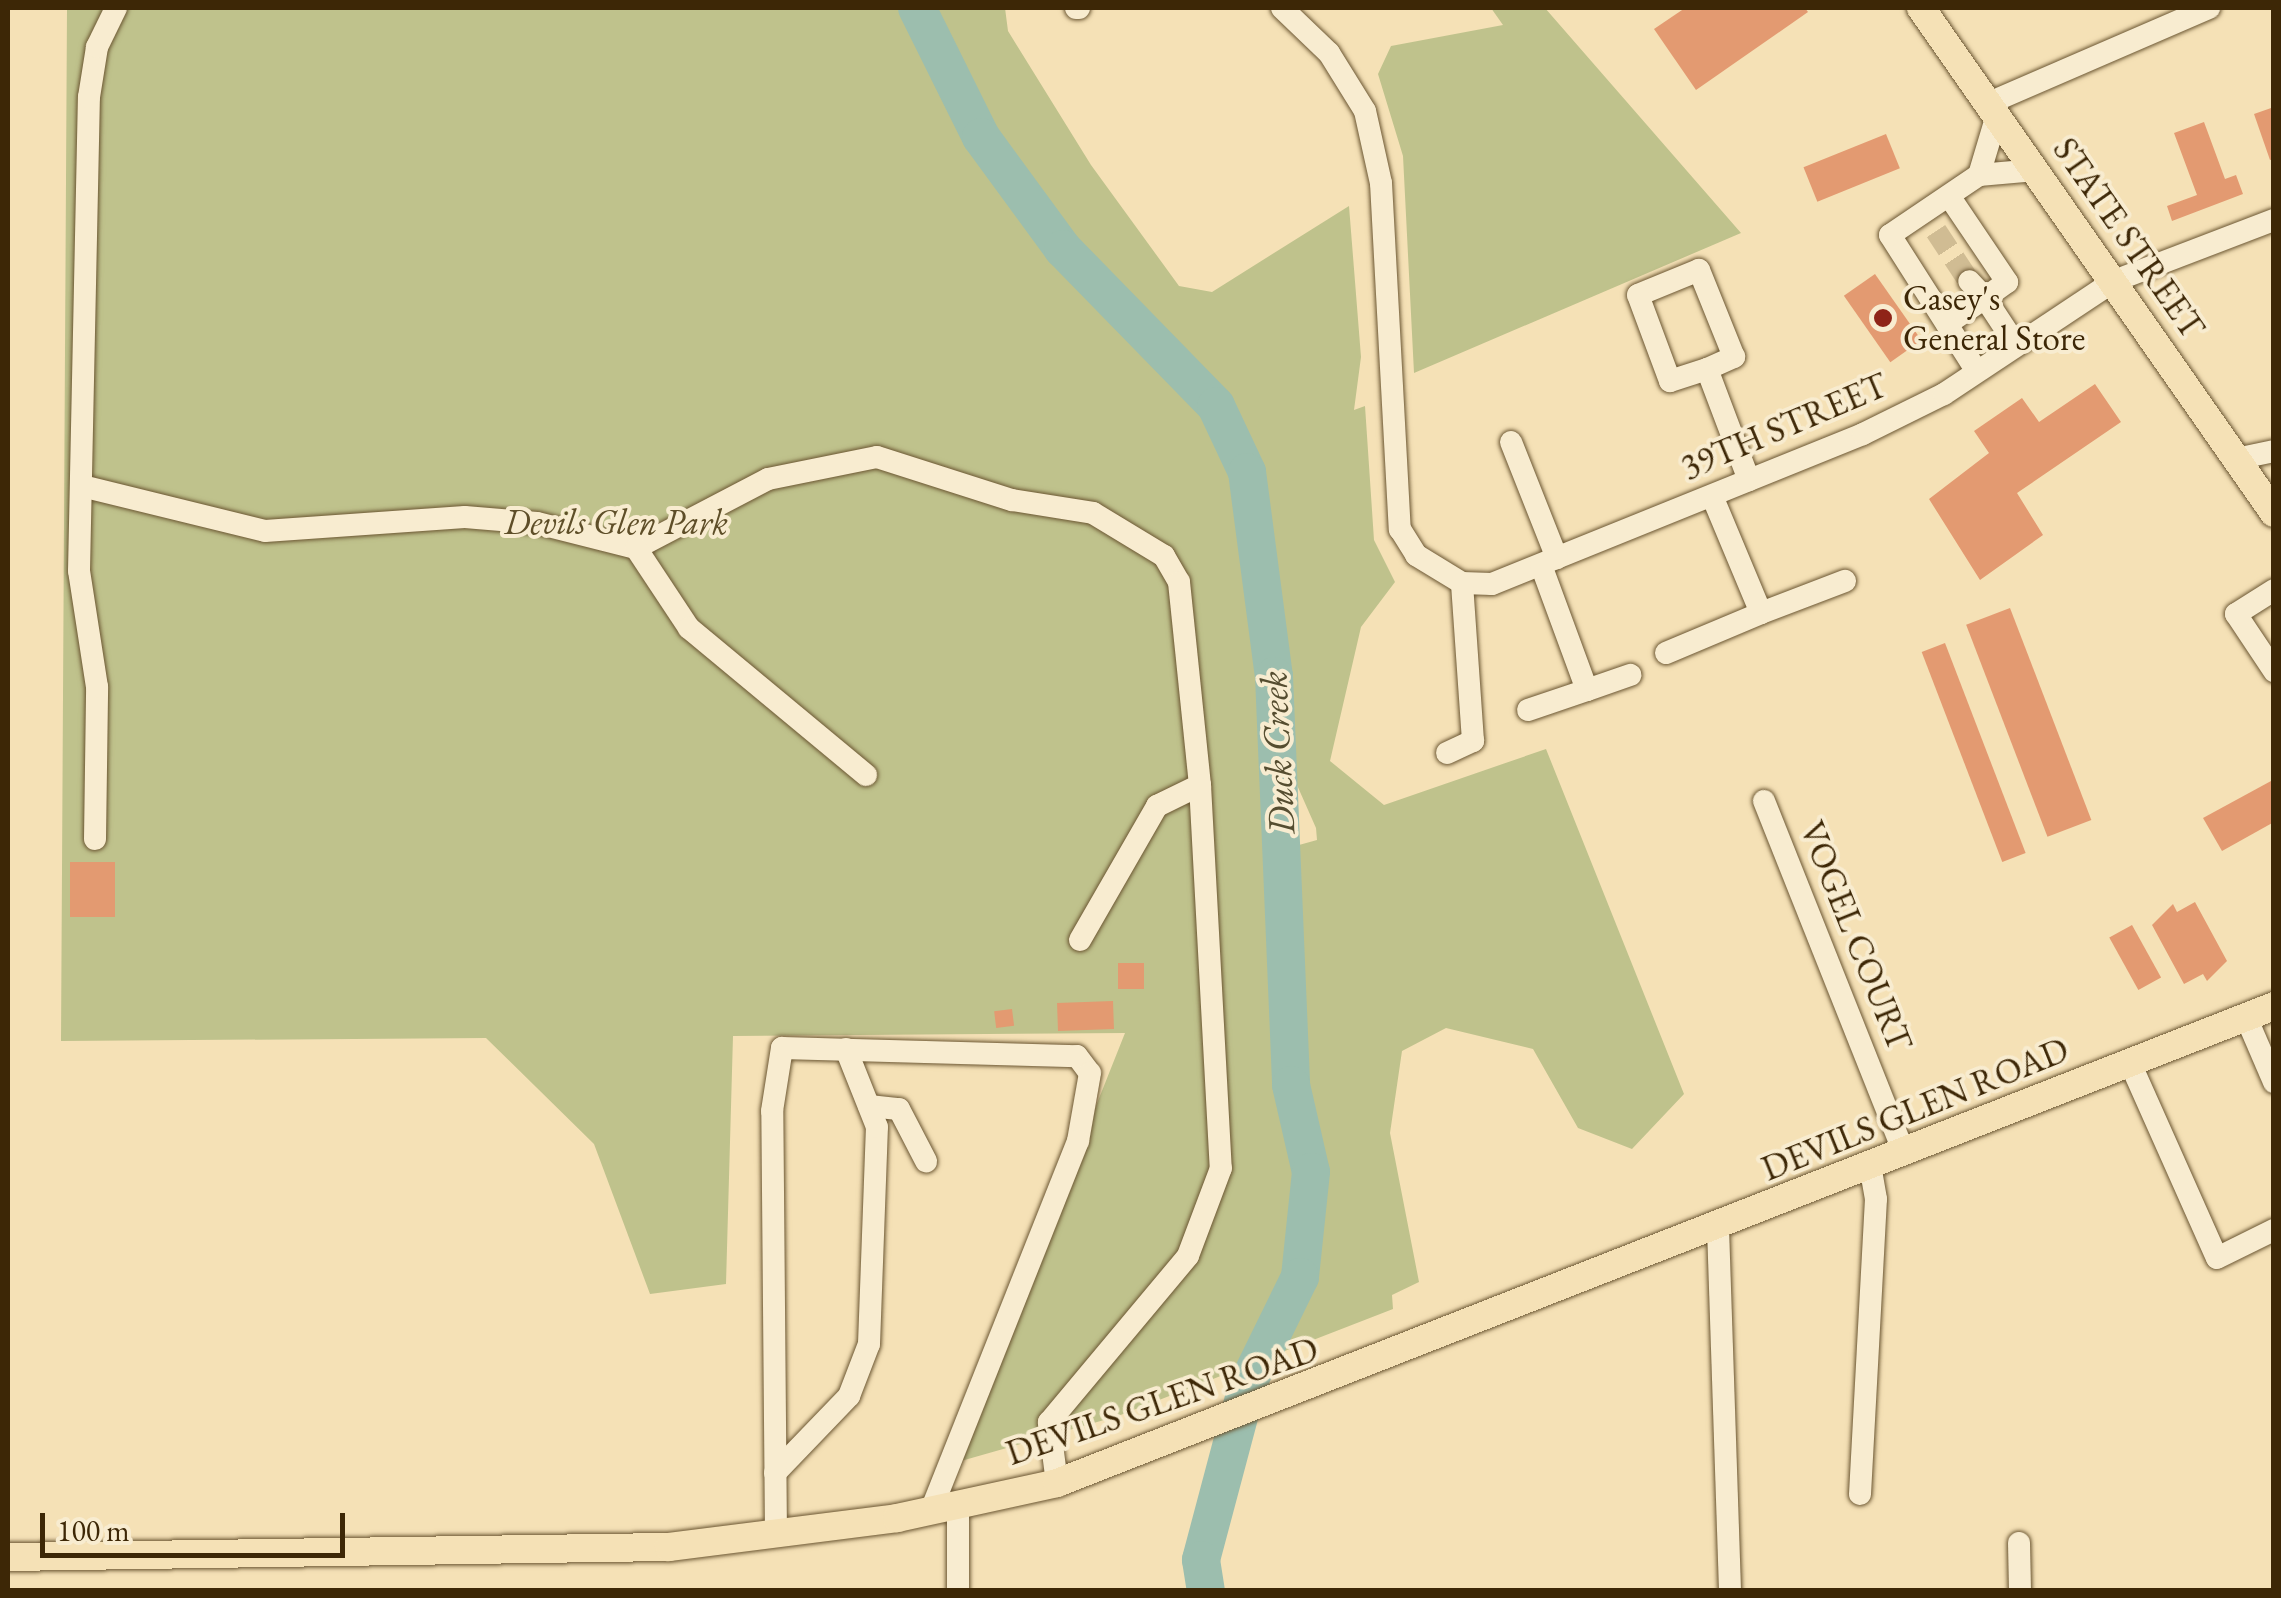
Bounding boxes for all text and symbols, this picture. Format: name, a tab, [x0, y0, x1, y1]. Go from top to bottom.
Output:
street label: STATE STREET	[2044, 130, 2214, 346]
place label: Casey's General Store	[1903, 277, 2085, 359]
marker: Casey's General Store	[1872, 307, 1894, 329]
street label: 39TH STREET	[1675, 364, 1893, 488]
park label: Devils Glen Park	[504, 501, 728, 543]
water label: Duck Creek	[1250, 670, 1304, 836]
street label: VOGEL COURT	[1791, 815, 1921, 1057]
street label: DEVILS GLEN ROAD	[1756, 1028, 2074, 1190]
street label: DEVILS GLEN ROAD	[1001, 1328, 1323, 1474]
scale bar	[45, 1493, 350, 1555]
text: 100 m	[57, 1511, 130, 1550]

